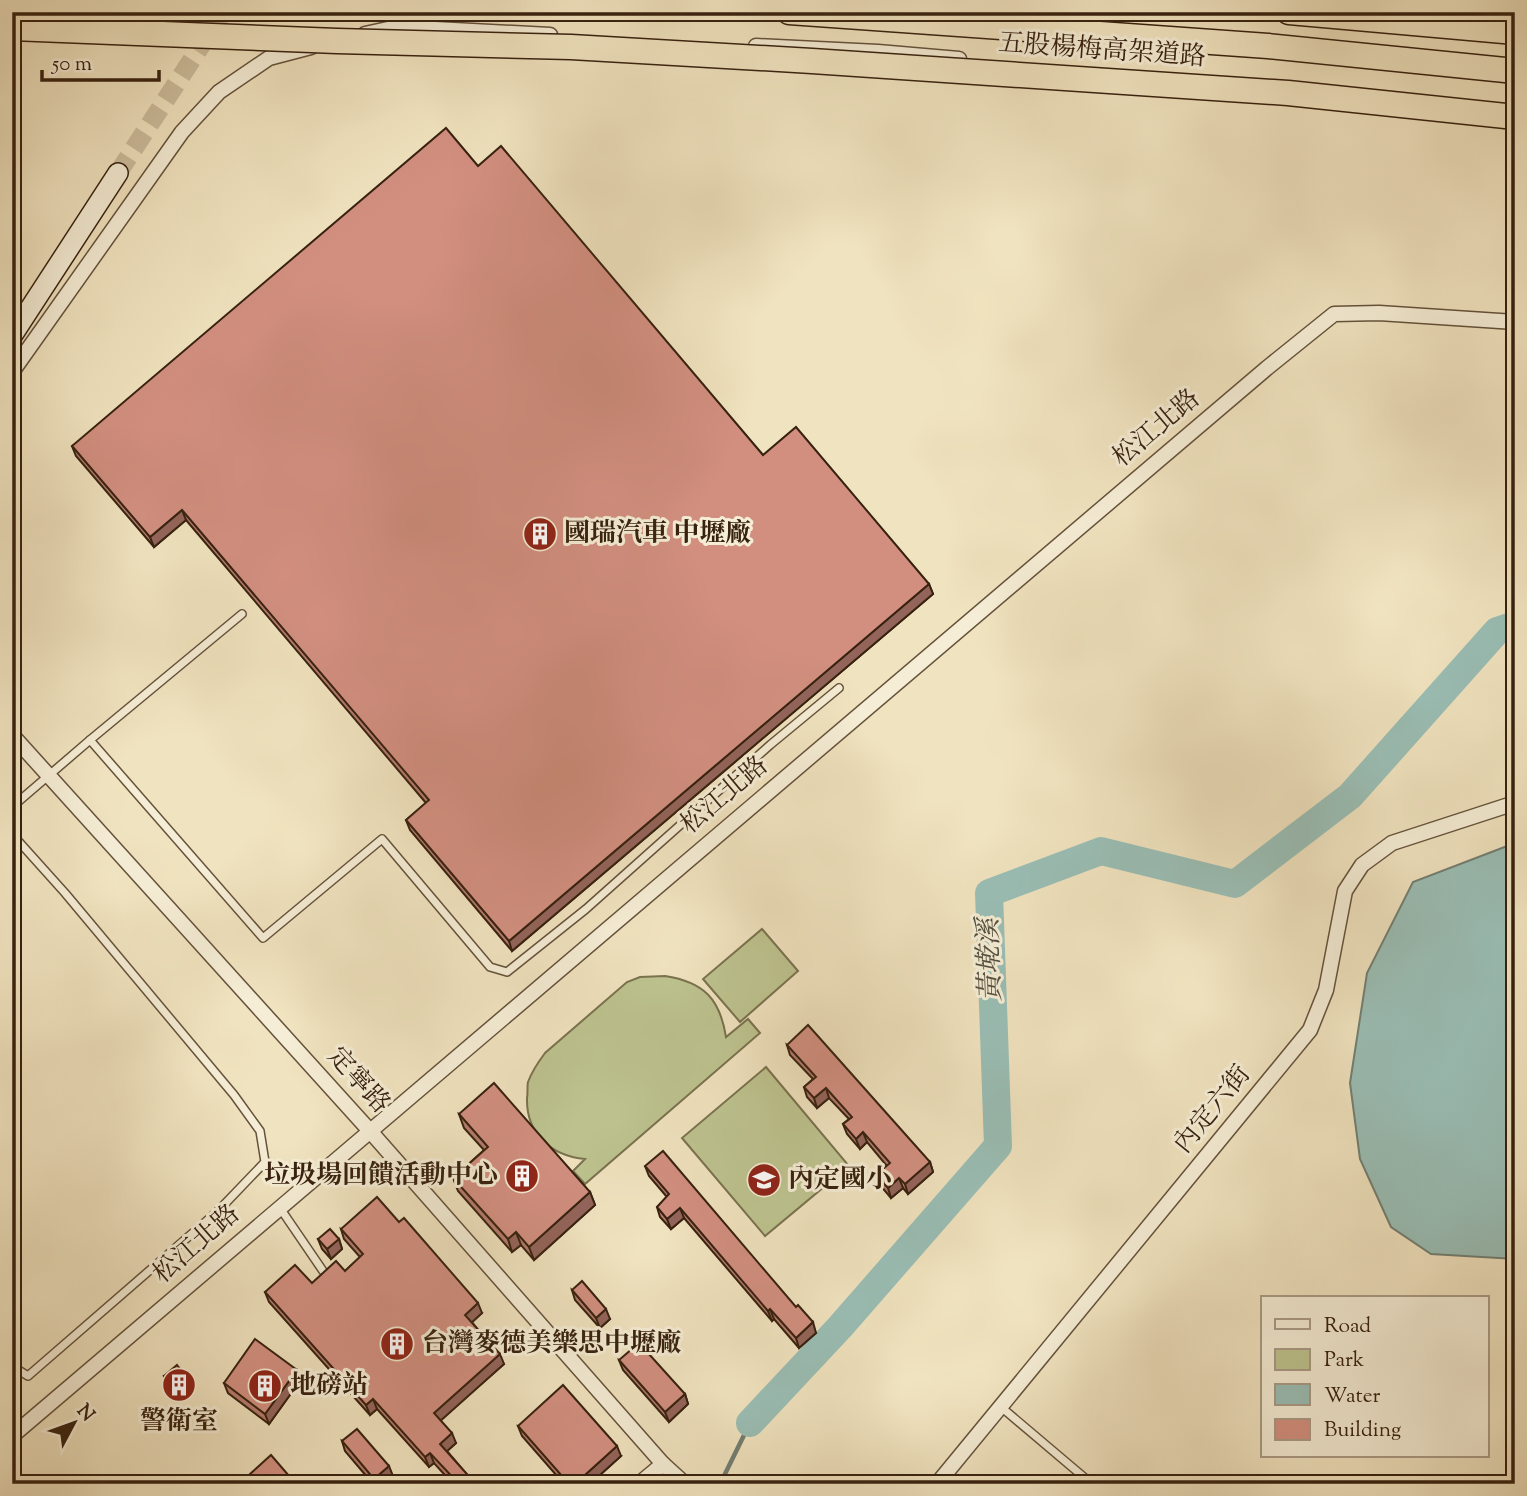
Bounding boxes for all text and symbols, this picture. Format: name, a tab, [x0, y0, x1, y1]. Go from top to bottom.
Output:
street label: 五股楊梅高架道路	[997, 25, 1207, 77]
scale bar	[42, 38, 159, 82]
text: 50 m	[51, 50, 92, 80]
street label: 松江北路	[1105, 381, 1209, 477]
building icon: 國瑞汽車 中壢廠	[521, 515, 559, 553]
place label: 國瑞汽車 中壢廠	[564, 516, 752, 553]
street label: 松江北路	[673, 748, 777, 844]
water label: 黃墘溪	[969, 914, 1012, 1003]
street label: 定寧路	[318, 1040, 398, 1122]
street label: 內定六街	[1166, 1058, 1260, 1162]
building icon: 垃圾場回饋活動中心	[503, 1157, 541, 1195]
place label: 垃圾場回饋活動中心	[264, 1158, 498, 1195]
school or university icon: 內定國小	[745, 1161, 783, 1199]
place label: 內定國小	[788, 1162, 892, 1199]
street label: 松江北路	[146, 1197, 248, 1293]
legend	[1261, 1296, 1488, 1458]
text: Road	[1324, 1312, 1371, 1342]
building icon: 台灣麥德美樂思中壢廠	[378, 1325, 416, 1363]
place label: 台灣麥德美樂思中壢廠	[422, 1326, 682, 1363]
text: Park	[1324, 1346, 1365, 1376]
building icon: 警衛室	[160, 1366, 198, 1404]
building icon: 地磅站	[246, 1367, 284, 1405]
place label: 地磅站	[290, 1368, 368, 1405]
text: Water	[1324, 1382, 1381, 1412]
north arrow	[38, 1388, 108, 1458]
text: N	[70, 1399, 100, 1428]
place label: 警衛室	[140, 1404, 218, 1441]
text: Building	[1324, 1416, 1401, 1446]

